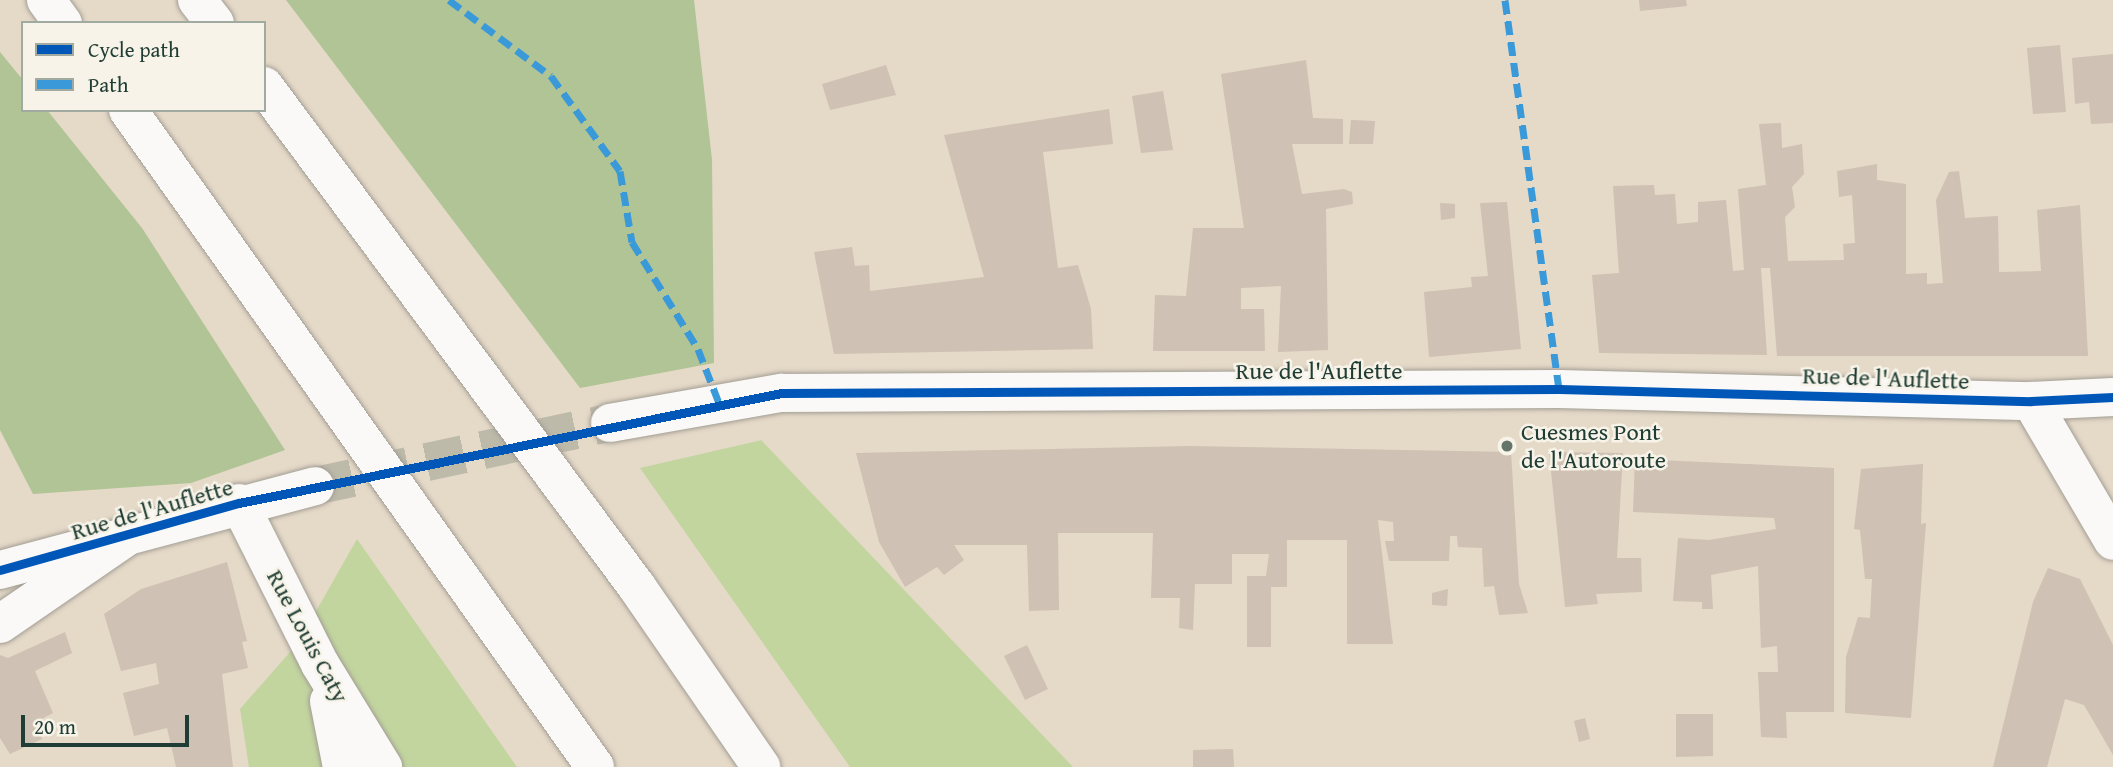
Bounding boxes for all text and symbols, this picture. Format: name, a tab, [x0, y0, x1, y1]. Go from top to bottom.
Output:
legend	[21, 21, 266, 112]
text: Cycle path	[88, 34, 180, 65]
text: Path	[88, 69, 128, 100]
street label: Rue de l'Auflette	[1235, 357, 1403, 385]
street label: Rue de l'Auflette	[1802, 361, 1970, 395]
place label: Cuesmes Pont de l'Autoroute	[1521, 418, 1666, 474]
marker: Cuesmes Pont de l'Autoroute	[1499, 438, 1515, 454]
street label: Rue de l'Auflette	[68, 472, 236, 546]
street label: Rue Louis Caty	[261, 565, 355, 707]
scale bar	[24, 700, 192, 744]
text: 20 m	[34, 711, 76, 742]

